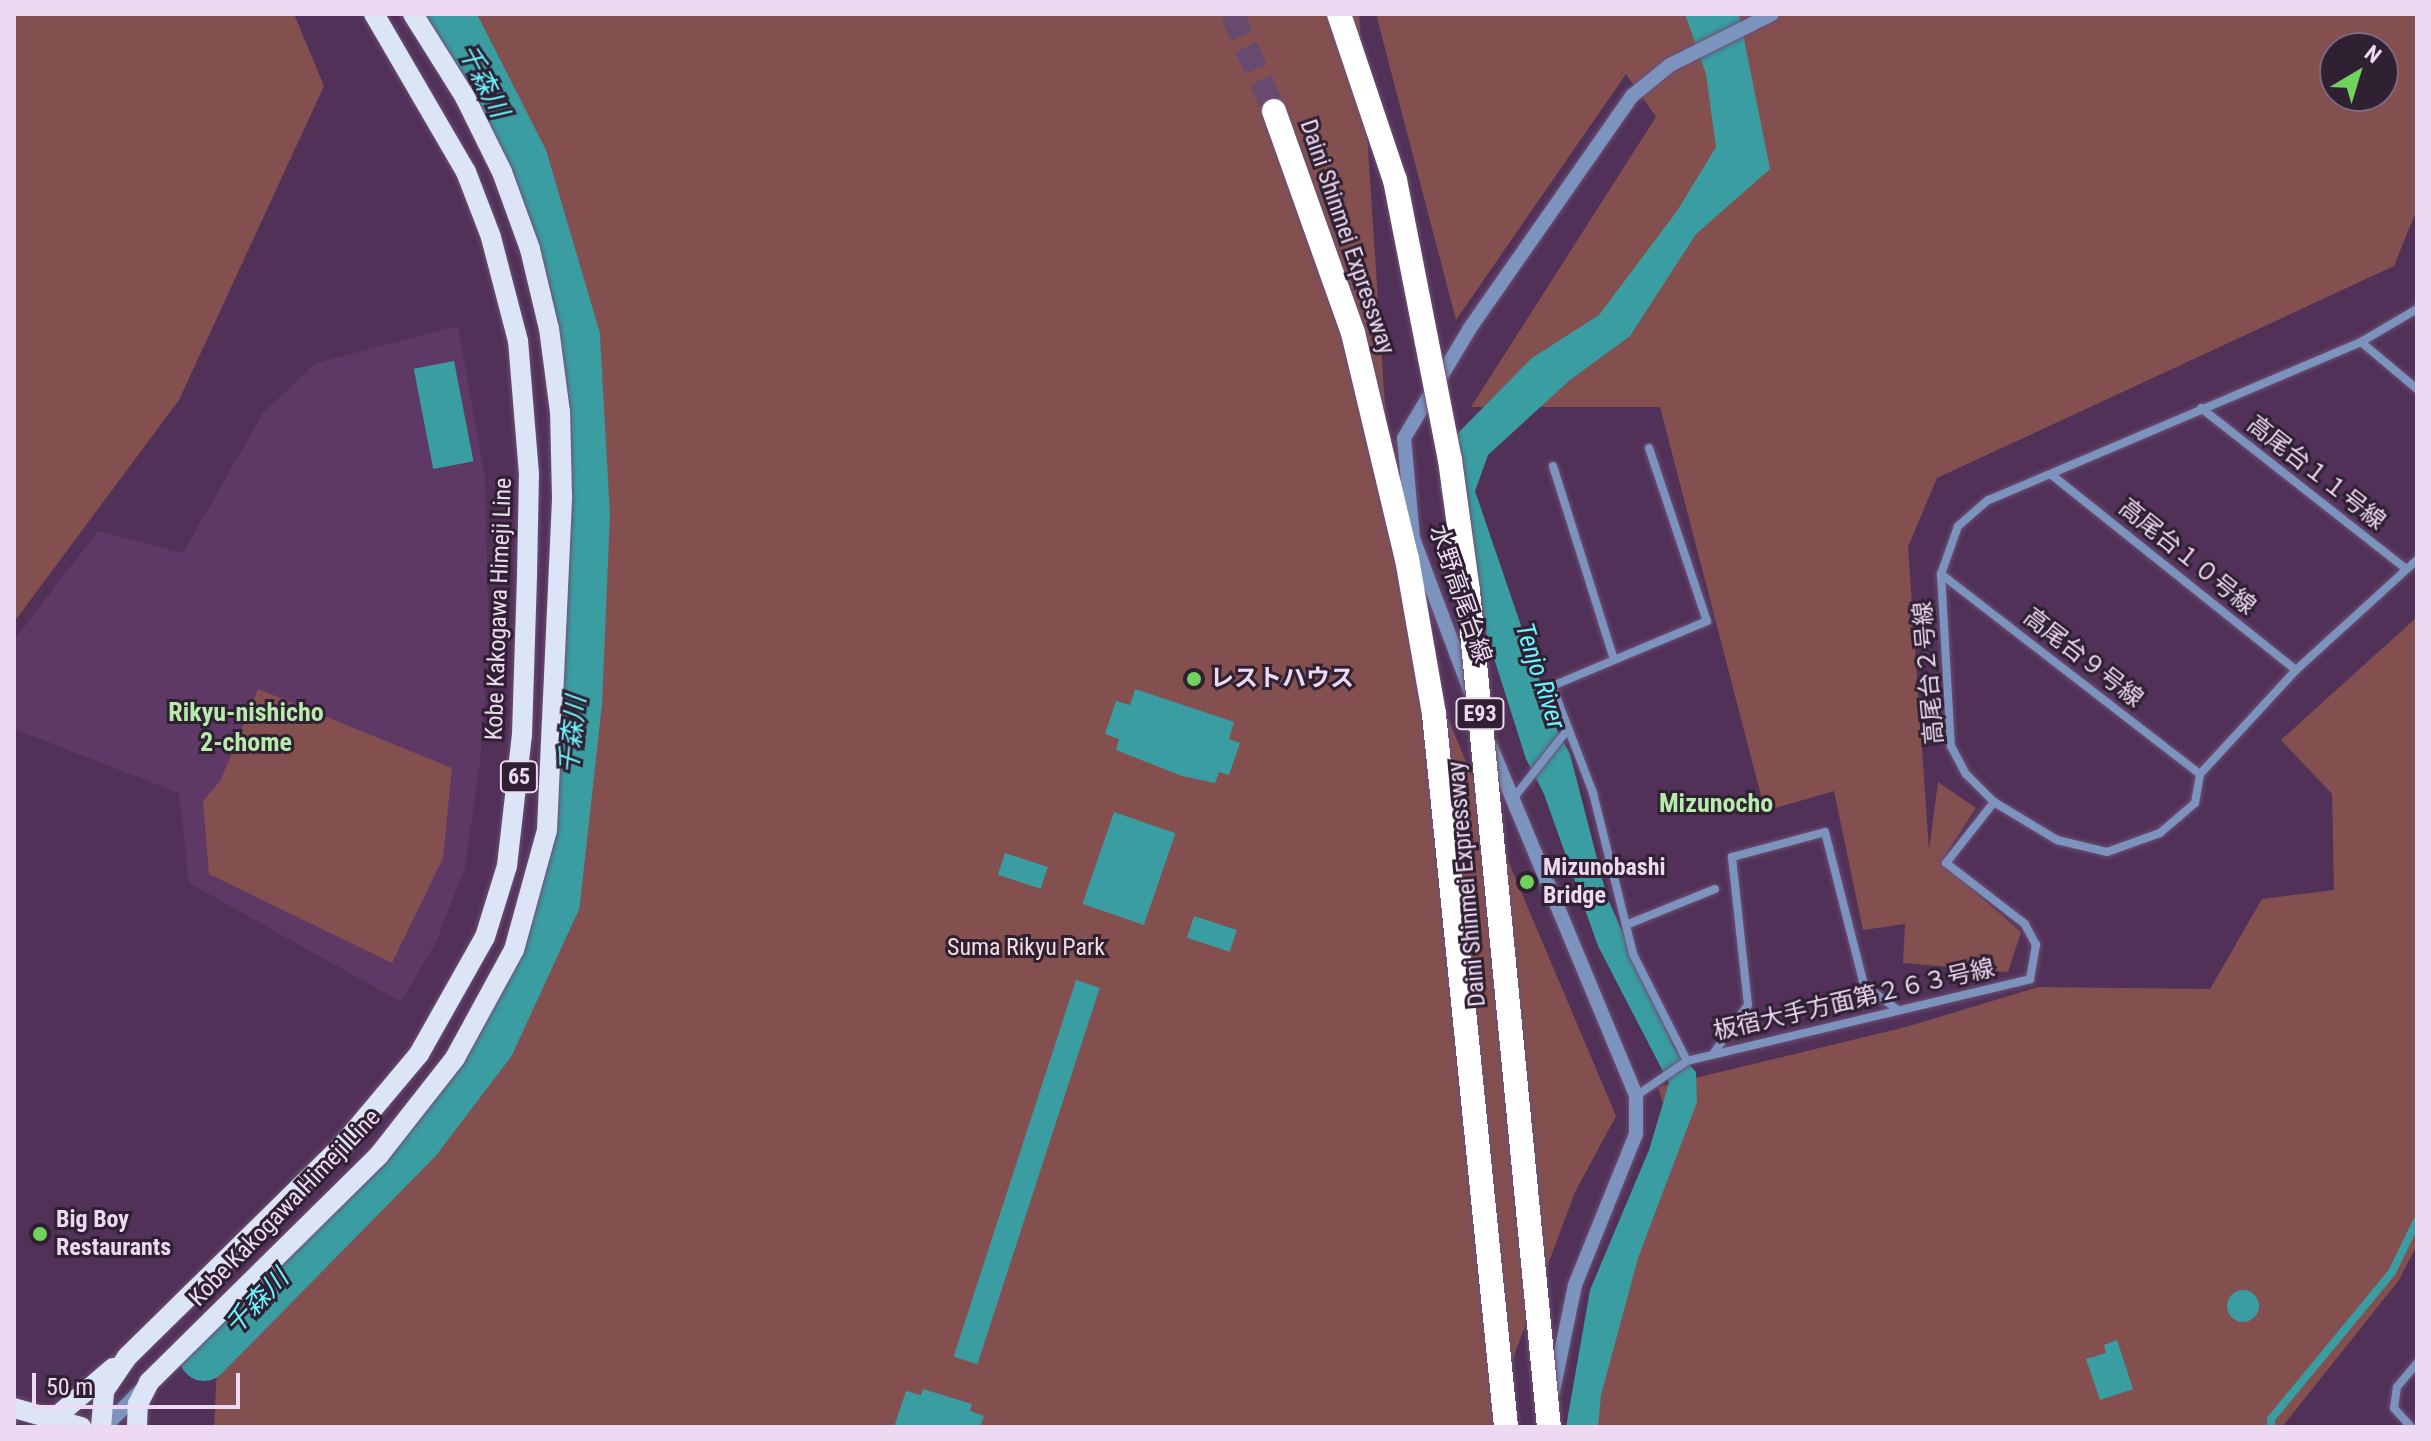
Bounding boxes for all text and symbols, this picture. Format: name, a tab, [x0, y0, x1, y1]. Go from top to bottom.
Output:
north arrow	[2319, 32, 2399, 112]
water label: 千森川	[451, 39, 515, 123]
text: N	[2360, 40, 2386, 68]
street label: Daini Shinmei Expressway	[1293, 116, 1401, 358]
street label: 高尾台１１号線	[2241, 410, 2391, 536]
street label: Kobe Kakogawa Himeji Line	[480, 477, 518, 741]
street label: 高尾台１０号線	[2113, 493, 2261, 621]
street label: 水野高尾台線	[1423, 521, 1497, 667]
street label: 高尾台２号線	[1908, 600, 1950, 746]
street label: 高尾台９号線	[2017, 602, 2149, 714]
water label: Tenjo River	[1508, 619, 1572, 733]
place label: レストハウス	[1210, 665, 1354, 693]
marker: レストハウス	[1185, 670, 1203, 688]
water label: 千森川	[553, 695, 593, 775]
road number: E93	[1454, 696, 1506, 732]
district label: Rikyu-nishicho 2-chome	[168, 697, 324, 758]
road number: 65	[499, 759, 539, 795]
street label: Daini Shinmei Expressway	[1442, 760, 1492, 1008]
district label: Mizunocho	[1659, 788, 1773, 820]
place label: Mizunobashi Bridge	[1543, 854, 1666, 910]
marker: Mizunobashi Bridge	[1518, 873, 1536, 891]
park label: Suma Rikyu Park	[947, 934, 1105, 962]
street label: 板宿大手方面第２６３号線	[1710, 954, 1998, 1046]
street label: Kobe Kakogawa Himeji Line	[183, 1104, 387, 1312]
place label: Big Boy Restaurants	[56, 1206, 171, 1262]
marker: Big Boy Restaurants	[31, 1225, 49, 1243]
water label: 千森川	[219, 1263, 295, 1341]
scale bar	[36, 1357, 244, 1407]
text: 50 m	[46, 1373, 93, 1401]

